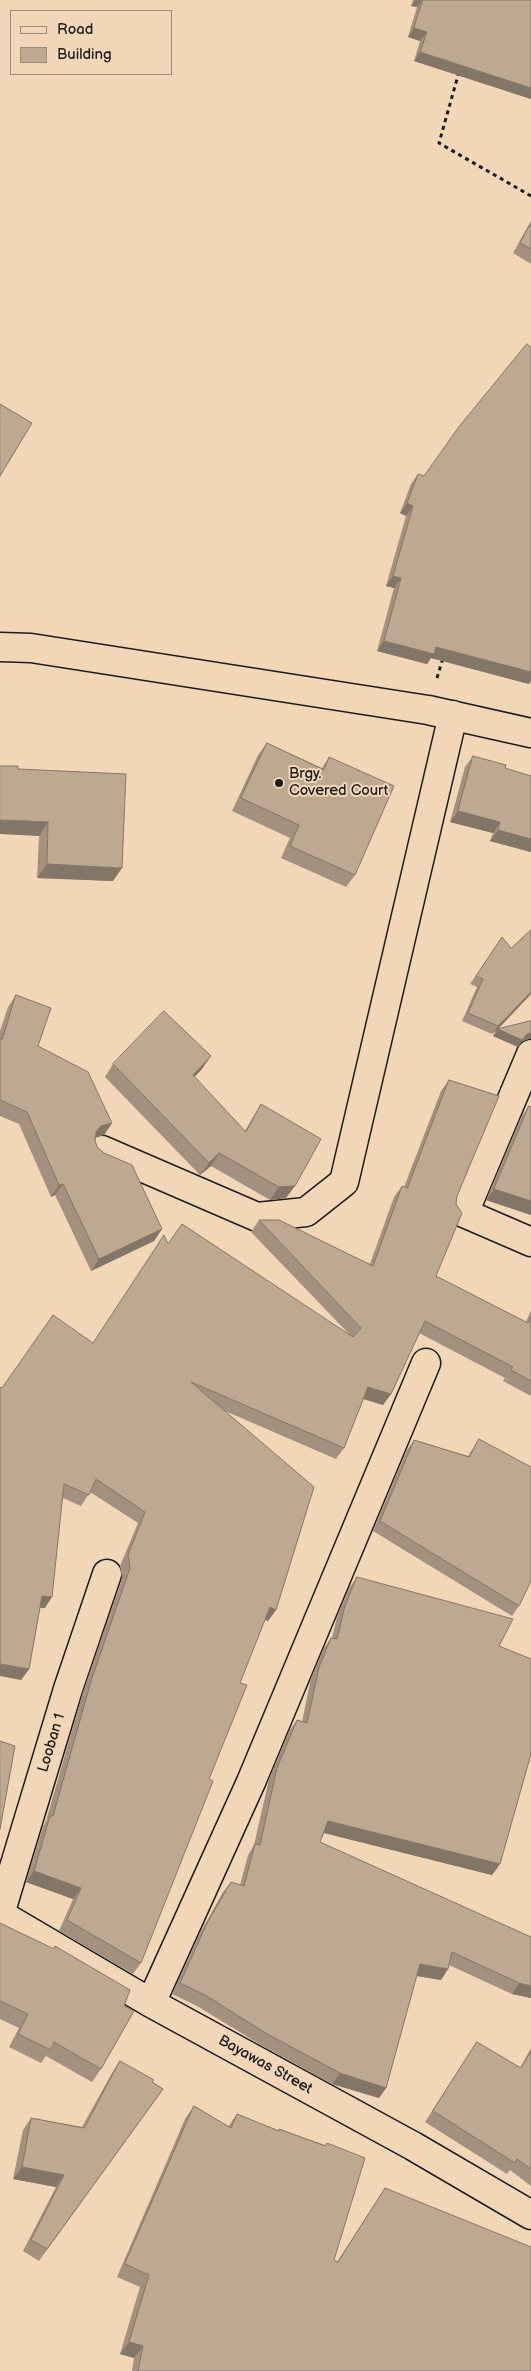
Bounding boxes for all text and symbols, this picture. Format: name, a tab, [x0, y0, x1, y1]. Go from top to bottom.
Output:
legend	[10, 10, 172, 75]
text: Road	[57, 20, 93, 39]
text: Building	[57, 45, 112, 64]
place label: Brgy. Covered Court	[289, 765, 388, 800]
marker: Brgy. Covered Court	[273, 777, 285, 789]
street label: Looban 1	[35, 1711, 69, 1775]
street label: Bayawas Street	[215, 2032, 315, 2098]

